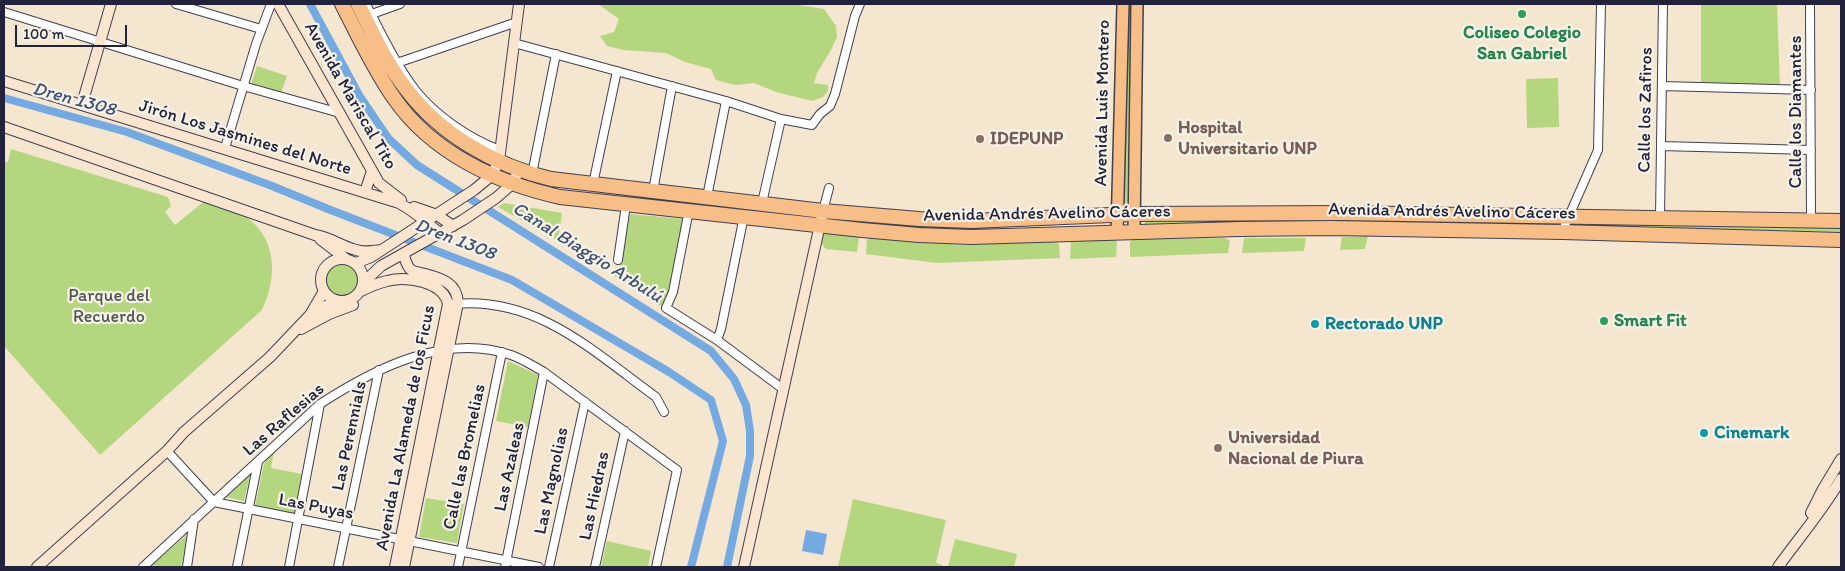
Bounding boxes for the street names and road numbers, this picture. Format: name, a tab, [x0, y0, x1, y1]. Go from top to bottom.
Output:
street label: Avenida Mariscal Tito	[299, 19, 401, 173]
street label: Avenida Luis Montero	[1091, 20, 1115, 186]
street label: Calle los Diamantes	[1785, 36, 1807, 188]
street label: Calle los Zafiros	[1634, 47, 1658, 173]
street label: Jirón Los Jasmines del Norte	[136, 95, 354, 181]
street label: Avenida Andrés Avelino Cáceres	[1328, 199, 1576, 225]
street label: Avenida Andrés Avelino Cáceres	[923, 201, 1171, 227]
street label: Avenida La Alameda de los Ficus	[372, 304, 440, 552]
street label: Las Raflesias	[239, 379, 329, 461]
street label: Las Perennials	[328, 379, 372, 493]
street label: Calle las Bromelias	[439, 382, 491, 532]
street label: Las Azaleas	[490, 420, 530, 514]
street label: Las Magnolias	[530, 425, 574, 537]
street label: Las Hiedras	[575, 450, 615, 542]
street label: Las Puyas	[277, 489, 355, 525]

